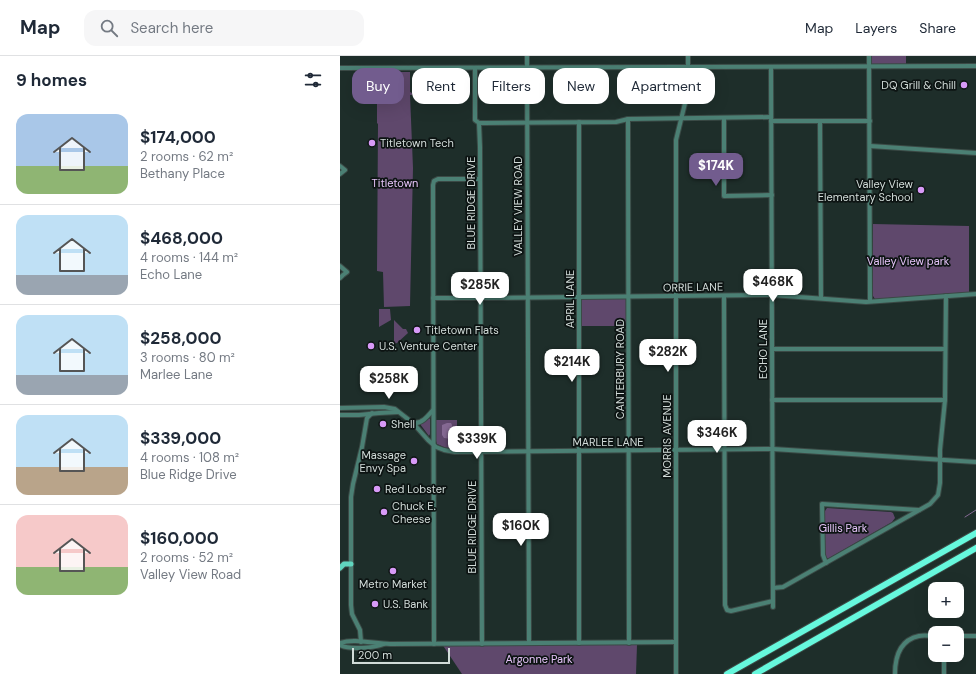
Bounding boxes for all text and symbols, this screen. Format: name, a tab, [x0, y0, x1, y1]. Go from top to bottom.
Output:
search box	[84, 10, 364, 46]
text: Map	[20, 15, 60, 40]
icon: search	[98, 17, 120, 39]
text: Search here	[130, 18, 213, 38]
text: Map	[805, 19, 833, 37]
text: Layers	[855, 19, 897, 37]
text: Share	[919, 19, 956, 37]
chip: Buy	[352, 68, 404, 104]
chip: Rent	[412, 68, 470, 104]
chip: Filters	[478, 68, 545, 104]
chip: New	[553, 68, 609, 104]
chip: Apartment	[617, 68, 715, 104]
text: 9 homes	[16, 69, 87, 91]
icon: filters	[302, 69, 324, 91]
place label: DQ Grill & Chill	[881, 78, 956, 92]
marker: DQ Grill & Chill	[959, 80, 969, 90]
text: $174,000	[140, 126, 216, 148]
icon: home	[48, 130, 96, 178]
place label: Titletown Tech	[380, 136, 454, 150]
marker: Titletown Tech	[367, 138, 377, 148]
text: 2 rooms · 62 m²	[140, 148, 233, 165]
pin: $174K	[688, 153, 744, 187]
street label: VALLEY VIEW ROAD	[511, 156, 525, 256]
street label: BLUE RIDGE DRIVE	[464, 157, 478, 249]
text: $174K	[698, 157, 734, 174]
text: Bethany Place	[140, 165, 225, 182]
park label: Titletown	[372, 176, 418, 190]
place label: Valley View Elementary School	[818, 177, 914, 204]
marker: Valley View Elementary School	[916, 185, 926, 195]
text: $468,000	[140, 227, 223, 249]
icon: home	[48, 231, 96, 279]
text: 4 rooms · 144 m²	[140, 249, 238, 266]
park label: Valley View park	[867, 254, 950, 268]
text: Echo Lane	[140, 266, 202, 283]
pin: $468K	[745, 269, 801, 303]
street label: APRIL LANE	[563, 270, 577, 328]
pin: $285K	[452, 272, 508, 306]
text: $468K	[752, 273, 794, 290]
text: $285K	[460, 276, 500, 293]
street label: ORRIE LANE	[663, 279, 723, 295]
street label: CANTERBURY ROAD	[613, 318, 627, 419]
street label: ECHO LANE	[756, 319, 770, 379]
place label: Titletown Flats	[425, 323, 499, 337]
marker: Titletown Flats	[412, 325, 422, 335]
text: $258,000	[140, 327, 222, 349]
icon: home	[48, 331, 96, 379]
place label: U.S. Venture Center	[379, 339, 477, 353]
pin: $282K	[640, 339, 696, 373]
marker: U.S. Venture Center	[366, 341, 376, 351]
text: $282K	[648, 343, 688, 360]
text: 3 rooms · 80 m²	[140, 349, 235, 366]
pin: $214K	[544, 349, 600, 383]
text: $214K	[553, 353, 591, 370]
text: Marlee Lane	[140, 366, 213, 383]
pin: $258K	[361, 366, 417, 400]
text: $258K	[369, 370, 409, 387]
street label: MORRIS AVENUE	[660, 394, 674, 478]
place label: Shell	[391, 417, 415, 431]
marker: Shell	[378, 419, 388, 429]
pin: $346K	[689, 420, 745, 454]
text: $346K	[697, 424, 737, 441]
pin: $339K	[449, 426, 505, 460]
text: $339,000	[140, 427, 221, 449]
text: $339K	[457, 430, 497, 447]
icon: home	[48, 431, 96, 479]
street label: MARLEE LANE	[572, 435, 644, 449]
place label: Massage Envy Spa	[359, 448, 406, 475]
text: 4 rooms · 108 m²	[140, 449, 239, 466]
marker: Massage Envy Spa	[409, 456, 419, 466]
text: Blue Ridge Drive	[140, 466, 237, 483]
street label: BLUE RIDGE DRIVE	[465, 481, 479, 573]
place label: Red Lobster	[385, 482, 446, 496]
marker: Red Lobster	[372, 484, 382, 494]
place label: Chuck E. Cheese	[392, 499, 436, 526]
marker: Chuck E. Cheese	[379, 507, 389, 517]
pin: $160K	[493, 513, 549, 547]
text: $160K	[502, 517, 540, 534]
park label: Gillis Park	[819, 521, 868, 535]
text: $160,000	[140, 527, 219, 549]
icon: home	[48, 531, 96, 579]
text: 2 rooms · 52 m²	[140, 549, 233, 566]
text: Valley View Road	[140, 566, 241, 583]
marker: Metro Market	[388, 566, 398, 576]
place label: Metro Market	[359, 577, 427, 591]
map controls	[928, 582, 964, 662]
button: +	[928, 582, 964, 618]
place label: U.S. Bank	[383, 597, 429, 611]
marker: U.S. Bank	[370, 599, 380, 609]
button: −	[928, 626, 964, 662]
scale bar	[352, 646, 450, 665]
text: 200 m	[358, 648, 392, 662]
park label: Argonne Park	[505, 652, 573, 666]

